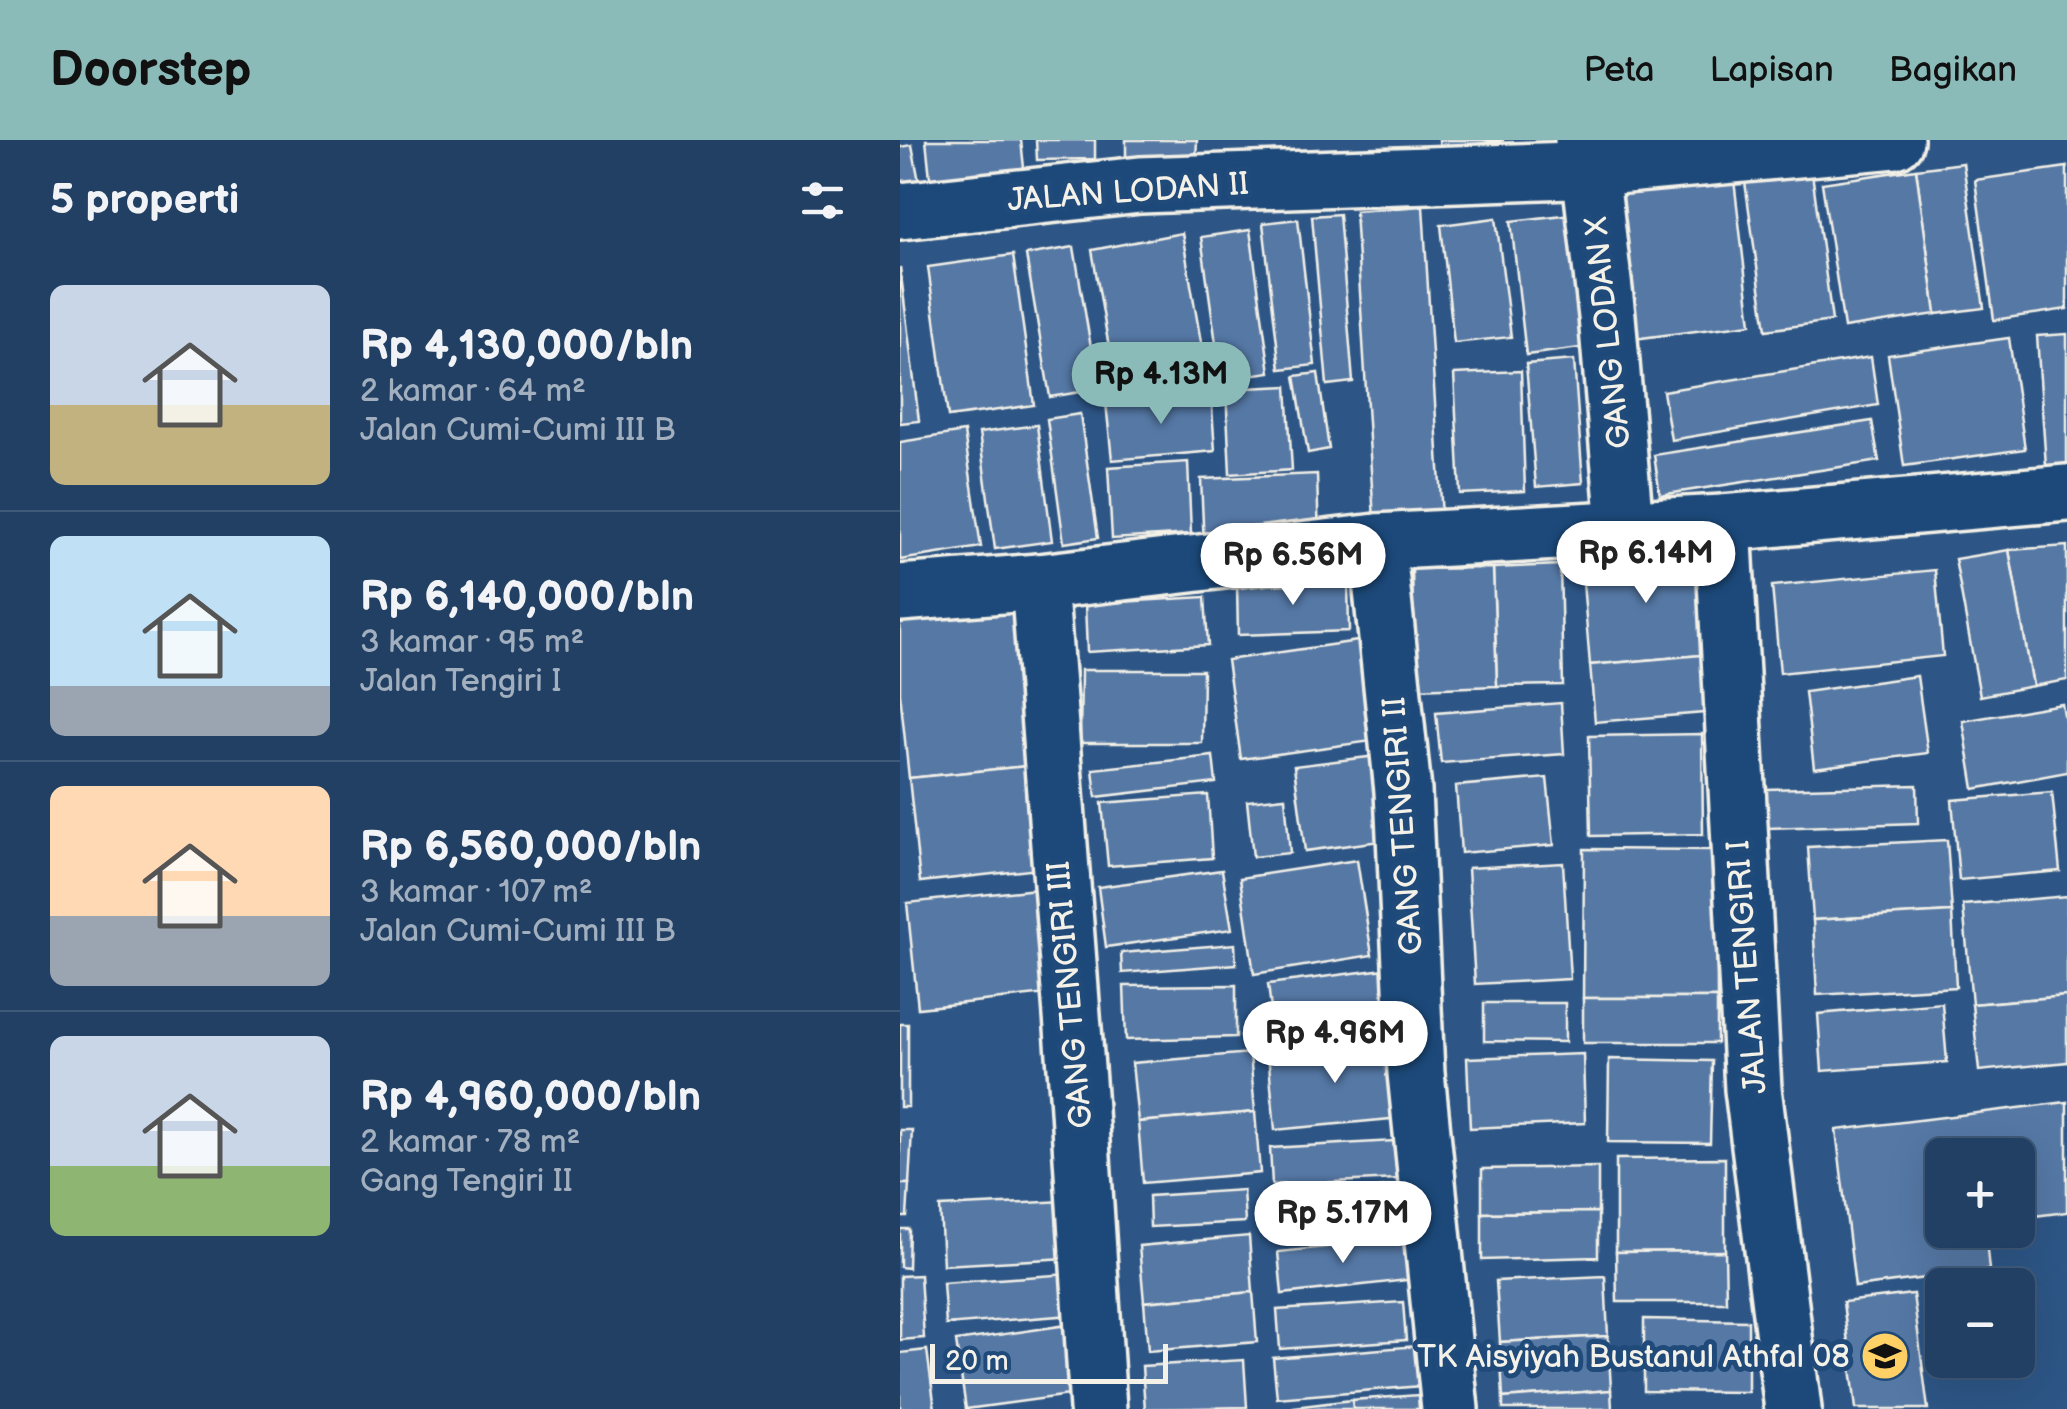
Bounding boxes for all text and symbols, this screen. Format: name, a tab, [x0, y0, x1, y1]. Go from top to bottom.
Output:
text: Doorstep	[50, 42, 251, 99]
text: Peta	[1584, 49, 1654, 92]
text: Lapisan	[1709, 49, 1834, 92]
text: Bagikan	[1889, 49, 2017, 92]
street label: JALAN LODAN II	[1006, 165, 1250, 220]
icon: filters	[795, 173, 850, 228]
text: 5 properti	[50, 175, 239, 226]
street label: GANG LODAN X	[1577, 214, 1640, 450]
text: Rp 4,130,000/bln	[360, 321, 693, 372]
icon: home	[130, 325, 250, 445]
pin: Rp 4.13M	[1058, 342, 1264, 427]
text: Rp 4.13M	[1094, 355, 1228, 394]
text: 2 kamar · 64 m²	[360, 372, 586, 411]
text: Jalan Cumi-Cumi III B	[360, 411, 676, 450]
pin: Rp 6.14M	[1543, 521, 1749, 606]
pin: Rp 6.56M	[1190, 523, 1396, 608]
text: Rp 6.14M	[1578, 534, 1714, 573]
text: Rp 6.56M	[1223, 536, 1363, 575]
text: Rp 6,140,000/bln	[360, 572, 694, 623]
icon: home	[130, 576, 250, 696]
text: 3 kamar · 95 m²	[360, 623, 584, 662]
text: Jalan Tengiri I	[360, 662, 561, 701]
street label: GANG TENGIRI II	[1375, 696, 1432, 956]
text: Rp 6,560,000/bln	[360, 822, 701, 873]
icon: home	[130, 826, 250, 946]
street label: JALAN TENGIRI I	[1719, 839, 1776, 1095]
street label: GANG TENGIRI III	[1039, 860, 1102, 1130]
text: 3 kamar · 107 m²	[360, 873, 592, 912]
text: Jalan Cumi-Cumi III B	[360, 912, 676, 951]
pin: Rp 4.96M	[1232, 1001, 1438, 1086]
text: Rp 4.96M	[1265, 1014, 1405, 1053]
text: Rp 4,960,000/bln	[360, 1072, 701, 1123]
icon: home	[130, 1076, 250, 1196]
text: 2 kamar · 78 m²	[360, 1123, 580, 1162]
map controls	[1925, 1138, 2035, 1378]
button: +	[1925, 1138, 2035, 1248]
text: Gang Tengiri II	[360, 1162, 573, 1201]
pin: Rp 5.17M	[1240, 1181, 1446, 1266]
text: Rp 5.17M	[1276, 1194, 1410, 1233]
button: −	[1925, 1268, 2035, 1378]
school or university icon: TK Aisyiyah Bustanul Athfal 08	[1859, 1330, 1911, 1382]
place label: TK Aisyiyah Bustanul Athfal 08	[1417, 1338, 1850, 1377]
scale bar	[930, 1339, 1168, 1384]
text: 20 m	[945, 1345, 1009, 1378]

